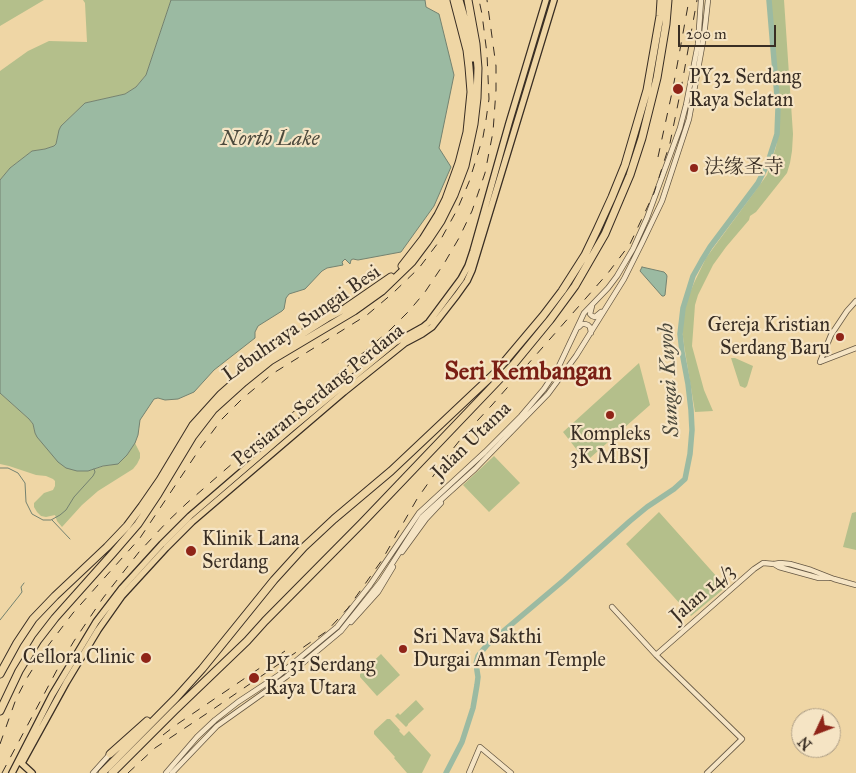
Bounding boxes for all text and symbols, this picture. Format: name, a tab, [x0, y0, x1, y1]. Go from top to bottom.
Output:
scale bar	[681, 15, 778, 47]
text: 200 m	[686, 25, 727, 43]
place label: PY32 Serdang Raya Selatan	[689, 66, 801, 113]
marker: PY32 Serdang Raya Selatan	[671, 82, 685, 96]
water label: North Lake	[221, 127, 319, 153]
place label: 法缘圣寺	[704, 156, 784, 180]
marker: 法缘圣寺	[688, 162, 700, 174]
street label: Lebuhraya Sungai Besi	[218, 260, 386, 388]
place label: Gereja Kristian Serdang Baru	[707, 314, 830, 361]
street label: Persiaran Serdang Perdana	[228, 319, 410, 473]
water label: Sungai Kuyoh	[654, 322, 686, 438]
marker: Gereja Kristian Serdang Baru	[834, 331, 846, 343]
district label: Seri Kembangan	[444, 358, 612, 388]
street label: Jalan Utama	[427, 397, 517, 485]
marker: Kompleks 3K MBSJ	[604, 409, 616, 421]
place label: Kompleks 3K MBSJ	[570, 423, 650, 470]
place label: Klinik Lana Serdang	[202, 528, 300, 575]
marker: Klinik Lana Serdang	[184, 544, 198, 558]
street label: Jalan 14/3	[666, 560, 740, 628]
place label: Sri Nava Sakthi Durgai Amman Temple	[413, 626, 606, 673]
marker: Sri Nava Sakthi Durgai Amman Temple	[397, 643, 409, 655]
place label: Cellora Clinic	[23, 646, 135, 670]
marker: Cellora Clinic	[139, 651, 153, 665]
place label: PY31 Serdang Raya Utara	[265, 654, 375, 701]
marker: PY31 Serdang Raya Utara	[247, 671, 261, 685]
north arrow	[791, 708, 841, 758]
text: N	[795, 733, 816, 753]

